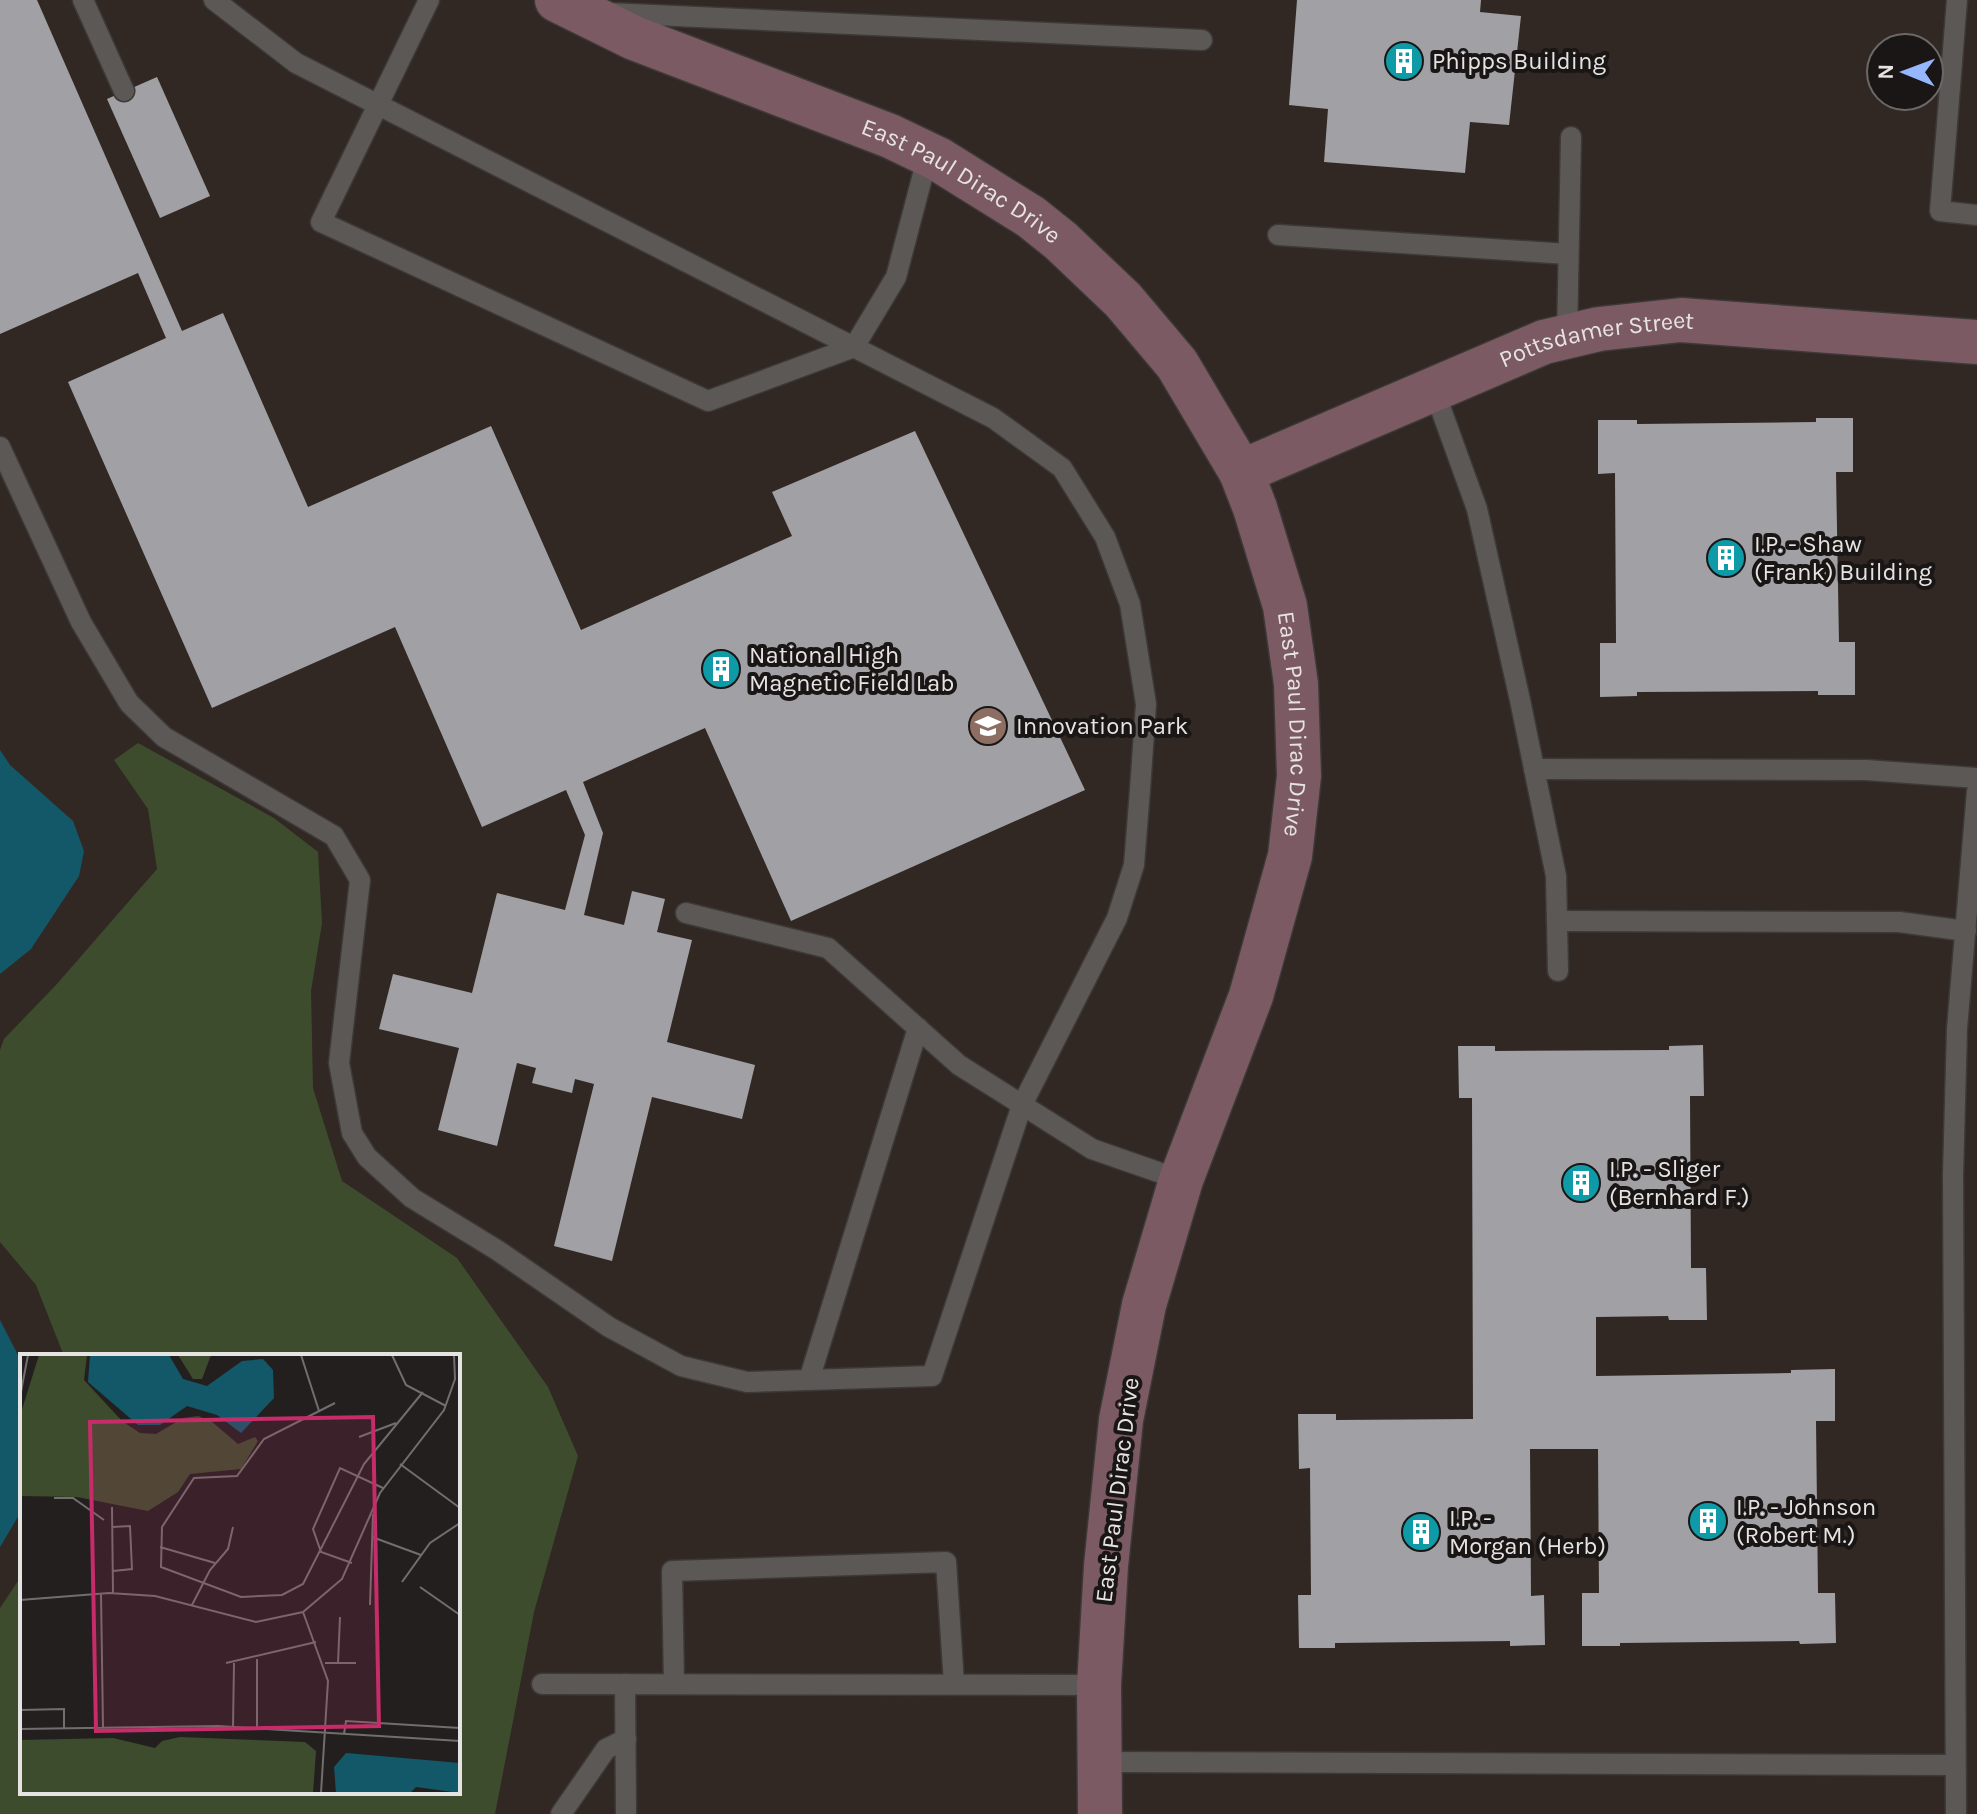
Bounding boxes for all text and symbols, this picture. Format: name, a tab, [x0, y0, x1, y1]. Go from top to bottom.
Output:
north arrow	[1865, 32, 1945, 112]
building icon: Phipps Building	[1383, 40, 1425, 82]
place label: Phipps Building	[1432, 47, 1606, 75]
text: N	[1873, 64, 1899, 80]
street label: East Paul Dirac Drive	[858, 112, 1067, 249]
street label: Pottsdamer Street	[1495, 306, 1695, 374]
place label: I.P. - Shaw (Frank) Building	[1754, 530, 1932, 586]
building icon: I.P. - Shaw (Frank) Building	[1705, 537, 1747, 579]
street label: East Paul Dirac Drive	[1272, 609, 1313, 838]
place label: National High Magnetic Field Lab	[749, 641, 955, 697]
building icon: National High Magnetic Field Lab	[700, 648, 742, 690]
school or university icon: Innovation Park	[967, 705, 1009, 747]
place label: Innovation Park	[1016, 712, 1188, 740]
place label: I.P. - Sliger (Bernhard F.)	[1609, 1155, 1750, 1211]
building icon: I.P. - Sliger (Bernhard F.)	[1560, 1162, 1602, 1204]
inset map	[20, 1354, 460, 1794]
street label: East Paul Dirac Drive	[1089, 1376, 1145, 1604]
place label: I.P. - Johnson (Robert M.)	[1736, 1493, 1876, 1549]
building icon: I.P. - Johnson (Robert M.)	[1687, 1500, 1729, 1542]
place label: I.P. - Morgan (Herb)	[1449, 1504, 1606, 1560]
building icon: I.P. - Morgan (Herb)	[1400, 1511, 1442, 1553]

